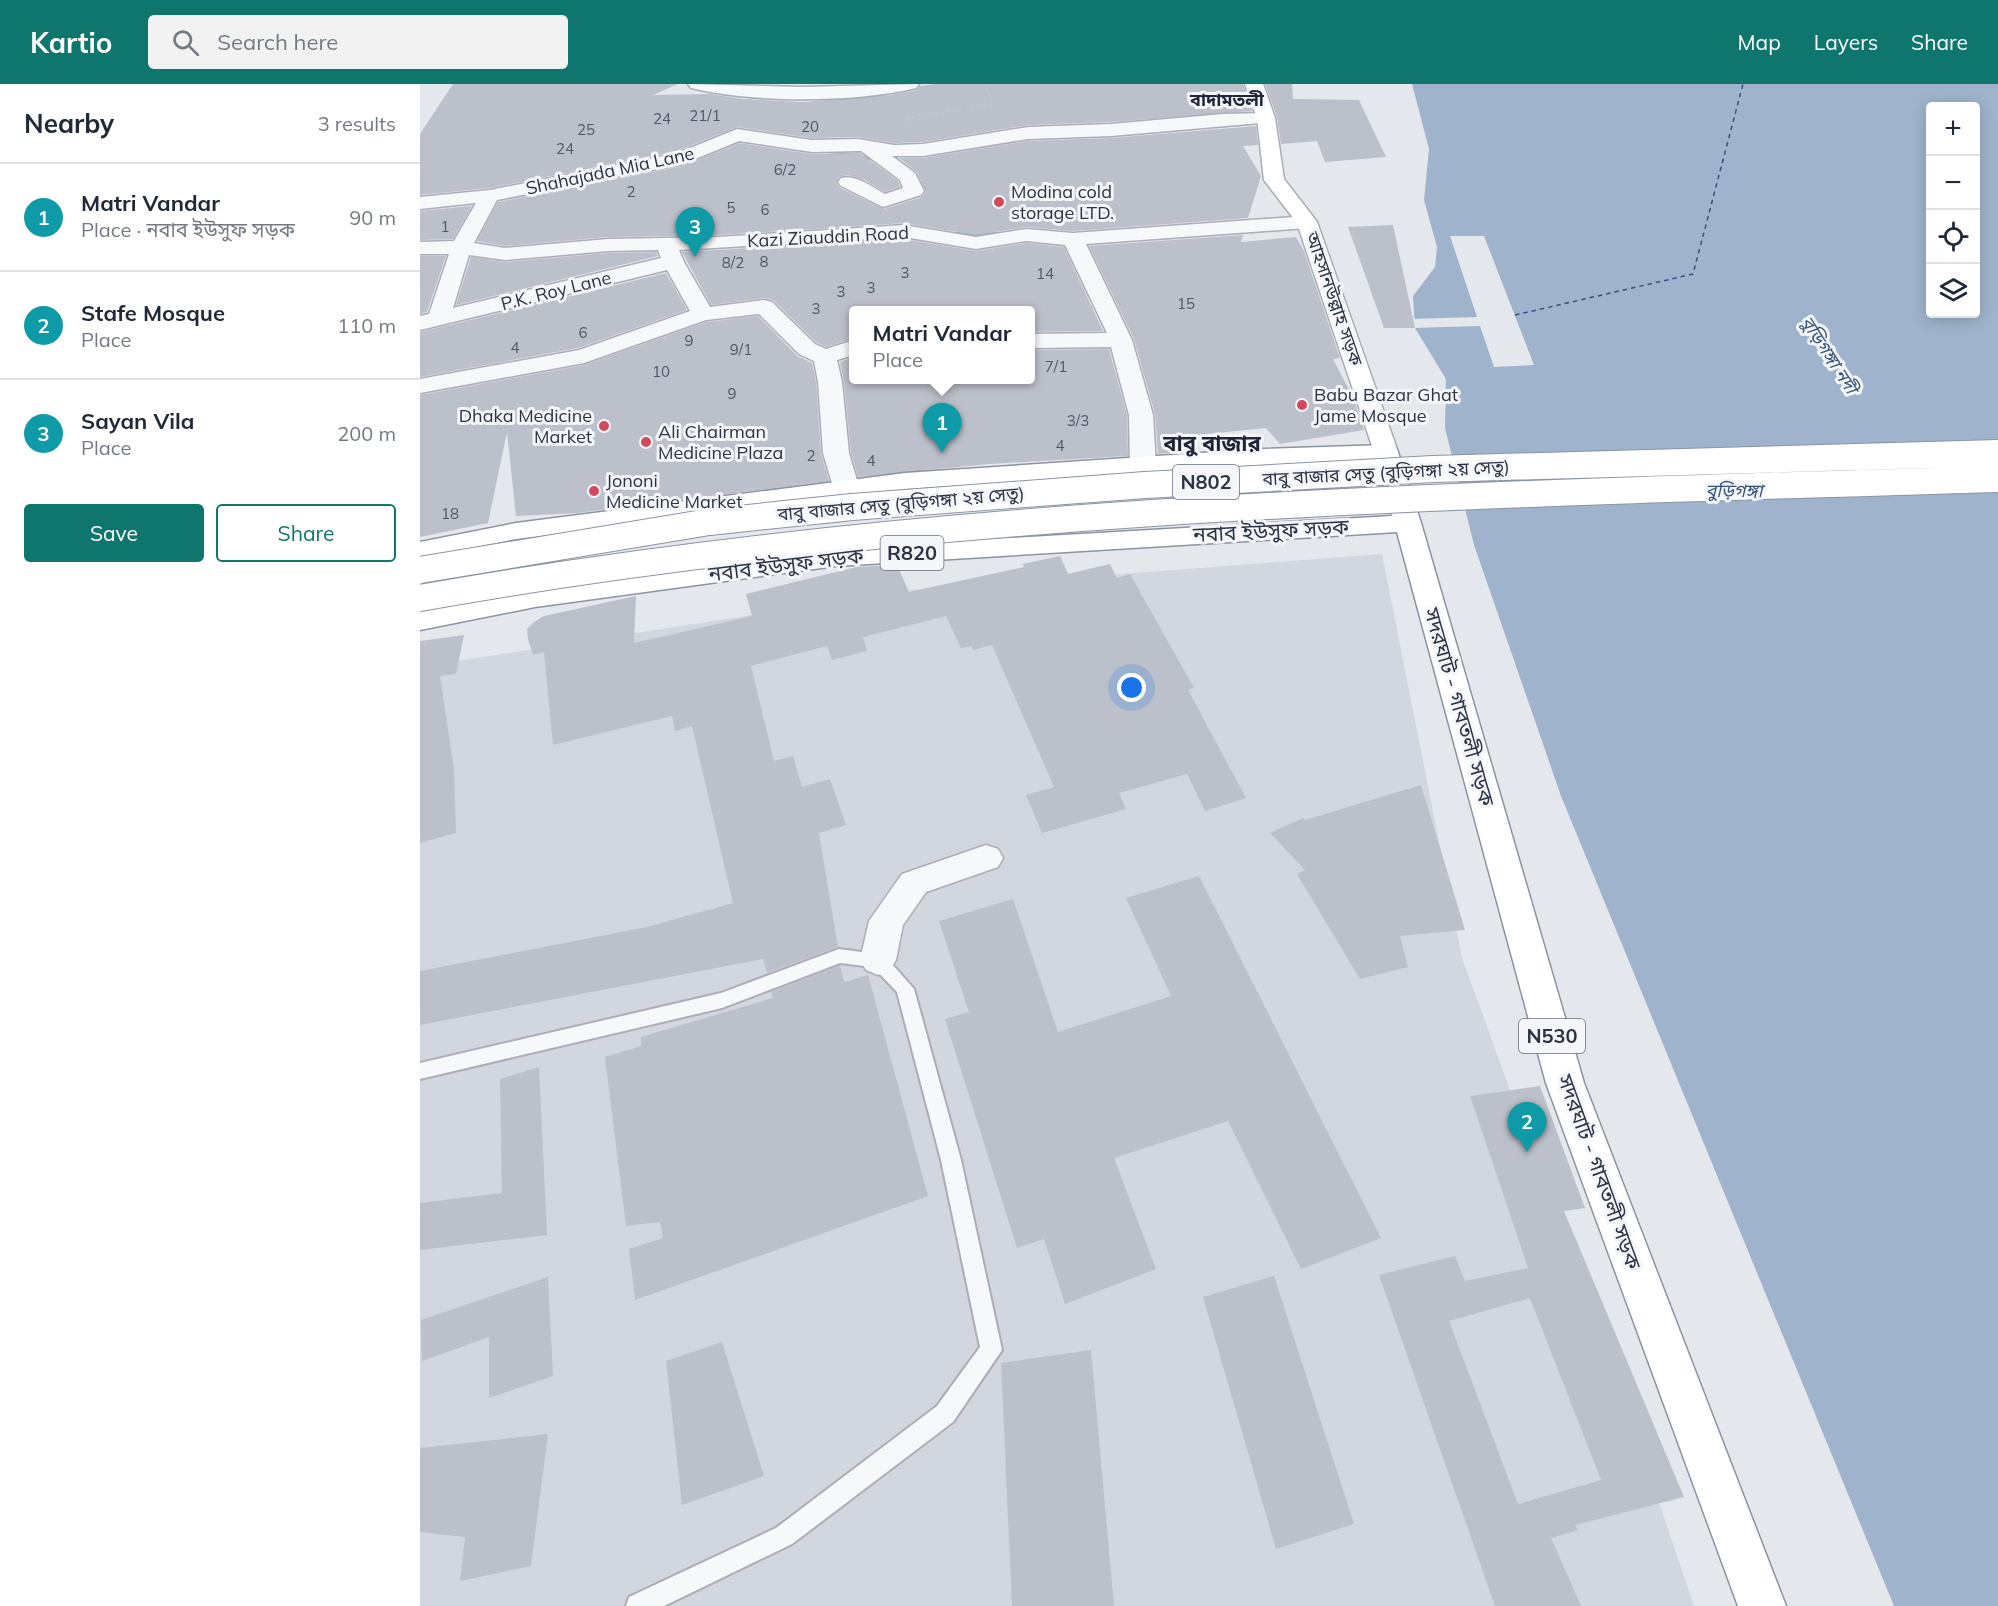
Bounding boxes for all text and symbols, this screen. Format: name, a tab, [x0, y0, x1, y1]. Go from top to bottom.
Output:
search box	[148, 15, 568, 69]
text: Kartio	[30, 25, 112, 60]
icon: search	[169, 26, 202, 59]
text: Search here	[217, 28, 338, 56]
text: Map	[1738, 29, 1781, 55]
text: Layers	[1814, 29, 1878, 55]
text: Share	[1911, 29, 1968, 55]
district label: বাদামতলী	[1189, 88, 1265, 111]
map controls	[1926, 102, 1980, 318]
button: +	[1926, 102, 1980, 156]
house number: 21/1	[689, 106, 721, 125]
text: Nearby	[24, 107, 114, 140]
house number: 24	[653, 109, 671, 128]
text: 3 results	[318, 111, 396, 136]
house number: 20	[801, 117, 819, 136]
house number: 25	[577, 120, 595, 139]
house number: 24	[556, 139, 574, 158]
street label: Shahajada Mia Lane	[524, 141, 696, 200]
button: −	[1926, 156, 1980, 210]
house number: 6/2	[774, 160, 796, 179]
place label: Modina cold storage LTD.	[1011, 180, 1114, 224]
house number: 2	[626, 182, 636, 201]
text: Matri Vandar	[81, 189, 220, 217]
marker: Modina cold storage LTD.	[992, 195, 1006, 209]
house number: 5	[726, 198, 736, 217]
house number: 6	[760, 200, 770, 219]
text: 1	[38, 205, 50, 230]
text: 90 m	[349, 205, 396, 230]
pin: 3	[676, 208, 714, 257]
button: locate	[1926, 210, 1980, 264]
text: Place · নবাব ইউসুফ সড়ক	[81, 217, 295, 242]
house number: 1	[440, 217, 450, 236]
street label: Kazi Ziauddin Road	[746, 221, 909, 252]
street label: আহসানউল্লাহ সড়ক	[1301, 228, 1368, 369]
house number: 8	[759, 252, 769, 271]
house number: 8/2	[722, 253, 744, 272]
house number: 3	[900, 263, 910, 282]
house number: 14	[1036, 264, 1054, 283]
button: layers	[1926, 264, 1980, 318]
street label: P.K. Roy Lane	[498, 266, 613, 315]
house number: 3	[866, 278, 876, 297]
house number: 3	[836, 282, 846, 301]
house number: 15	[1177, 294, 1195, 313]
text: Stafe Mosque	[81, 299, 225, 327]
house number: 3	[811, 299, 821, 318]
popup	[849, 306, 1035, 384]
water label: বুড়িগঙ্গা নদী	[1796, 312, 1865, 400]
text: 2	[38, 313, 50, 338]
text: 110 m	[337, 313, 396, 338]
text: Matri Vandar	[873, 319, 1011, 347]
house number: 6	[578, 323, 588, 342]
text: Place	[81, 327, 131, 352]
house number: 9	[684, 331, 694, 350]
house number: 4	[510, 338, 520, 357]
house number: 9/1	[730, 340, 752, 359]
text: Place	[873, 347, 923, 372]
house number: 7/1	[1045, 357, 1067, 376]
house number: 10	[652, 362, 670, 381]
place label: Babu Bazar Ghat Jame Mosque	[1314, 383, 1458, 427]
house number: 9	[727, 384, 737, 403]
marker: Babu Bazar Ghat Jame Mosque	[1295, 398, 1309, 412]
place label: Dhaka Medicine Market	[459, 404, 592, 448]
pin: 1	[922, 404, 962, 453]
text: Sayan Vila	[81, 407, 194, 435]
house number: 3/3	[1067, 411, 1089, 430]
marker: Dhaka Medicine Market	[597, 419, 611, 433]
place label: Ali Chairman Medicine Plaza	[658, 420, 783, 464]
text: 3	[38, 421, 50, 446]
text: 200 m	[337, 421, 396, 446]
district label: বাবু বাজার	[1162, 429, 1262, 457]
text: Place	[81, 435, 131, 460]
marker: Ali Chairman Medicine Plaza	[639, 435, 653, 449]
house number: 4	[1055, 436, 1065, 455]
house number: 2	[806, 446, 816, 465]
house number: 4	[866, 451, 876, 470]
street label: বাবু বাজার সেতু (বুড়িগঙ্গা ২য় সেতু)	[1261, 455, 1510, 491]
road number: N802	[1173, 465, 1239, 499]
place label: Jononi Medicine Market	[606, 469, 742, 513]
water label: বুড়িগঙ্গা	[1705, 479, 1766, 502]
street label: বাবু বাজার সেতু (বুড়িগঙ্গা ২য় সেতু)	[776, 481, 1025, 526]
marker: Jononi Medicine Market	[587, 484, 601, 498]
button: Save	[24, 504, 204, 562]
button: Share	[216, 504, 396, 562]
house number: 18	[441, 504, 459, 523]
street label: নবাব ইউসুফ সড়ক	[1191, 513, 1351, 547]
road number: R820	[880, 536, 944, 570]
street label: নবাব ইউসুফ সড়ক	[706, 541, 866, 587]
street label: সদরঘাট - গাবতলী সড়ক	[1419, 604, 1501, 810]
your location	[1117, 673, 1146, 702]
road number: N530	[1519, 1019, 1585, 1053]
street label: সদরঘাট - গাবতলী সড়ক	[1552, 1070, 1648, 1273]
pin: 2	[1508, 1102, 1546, 1152]

